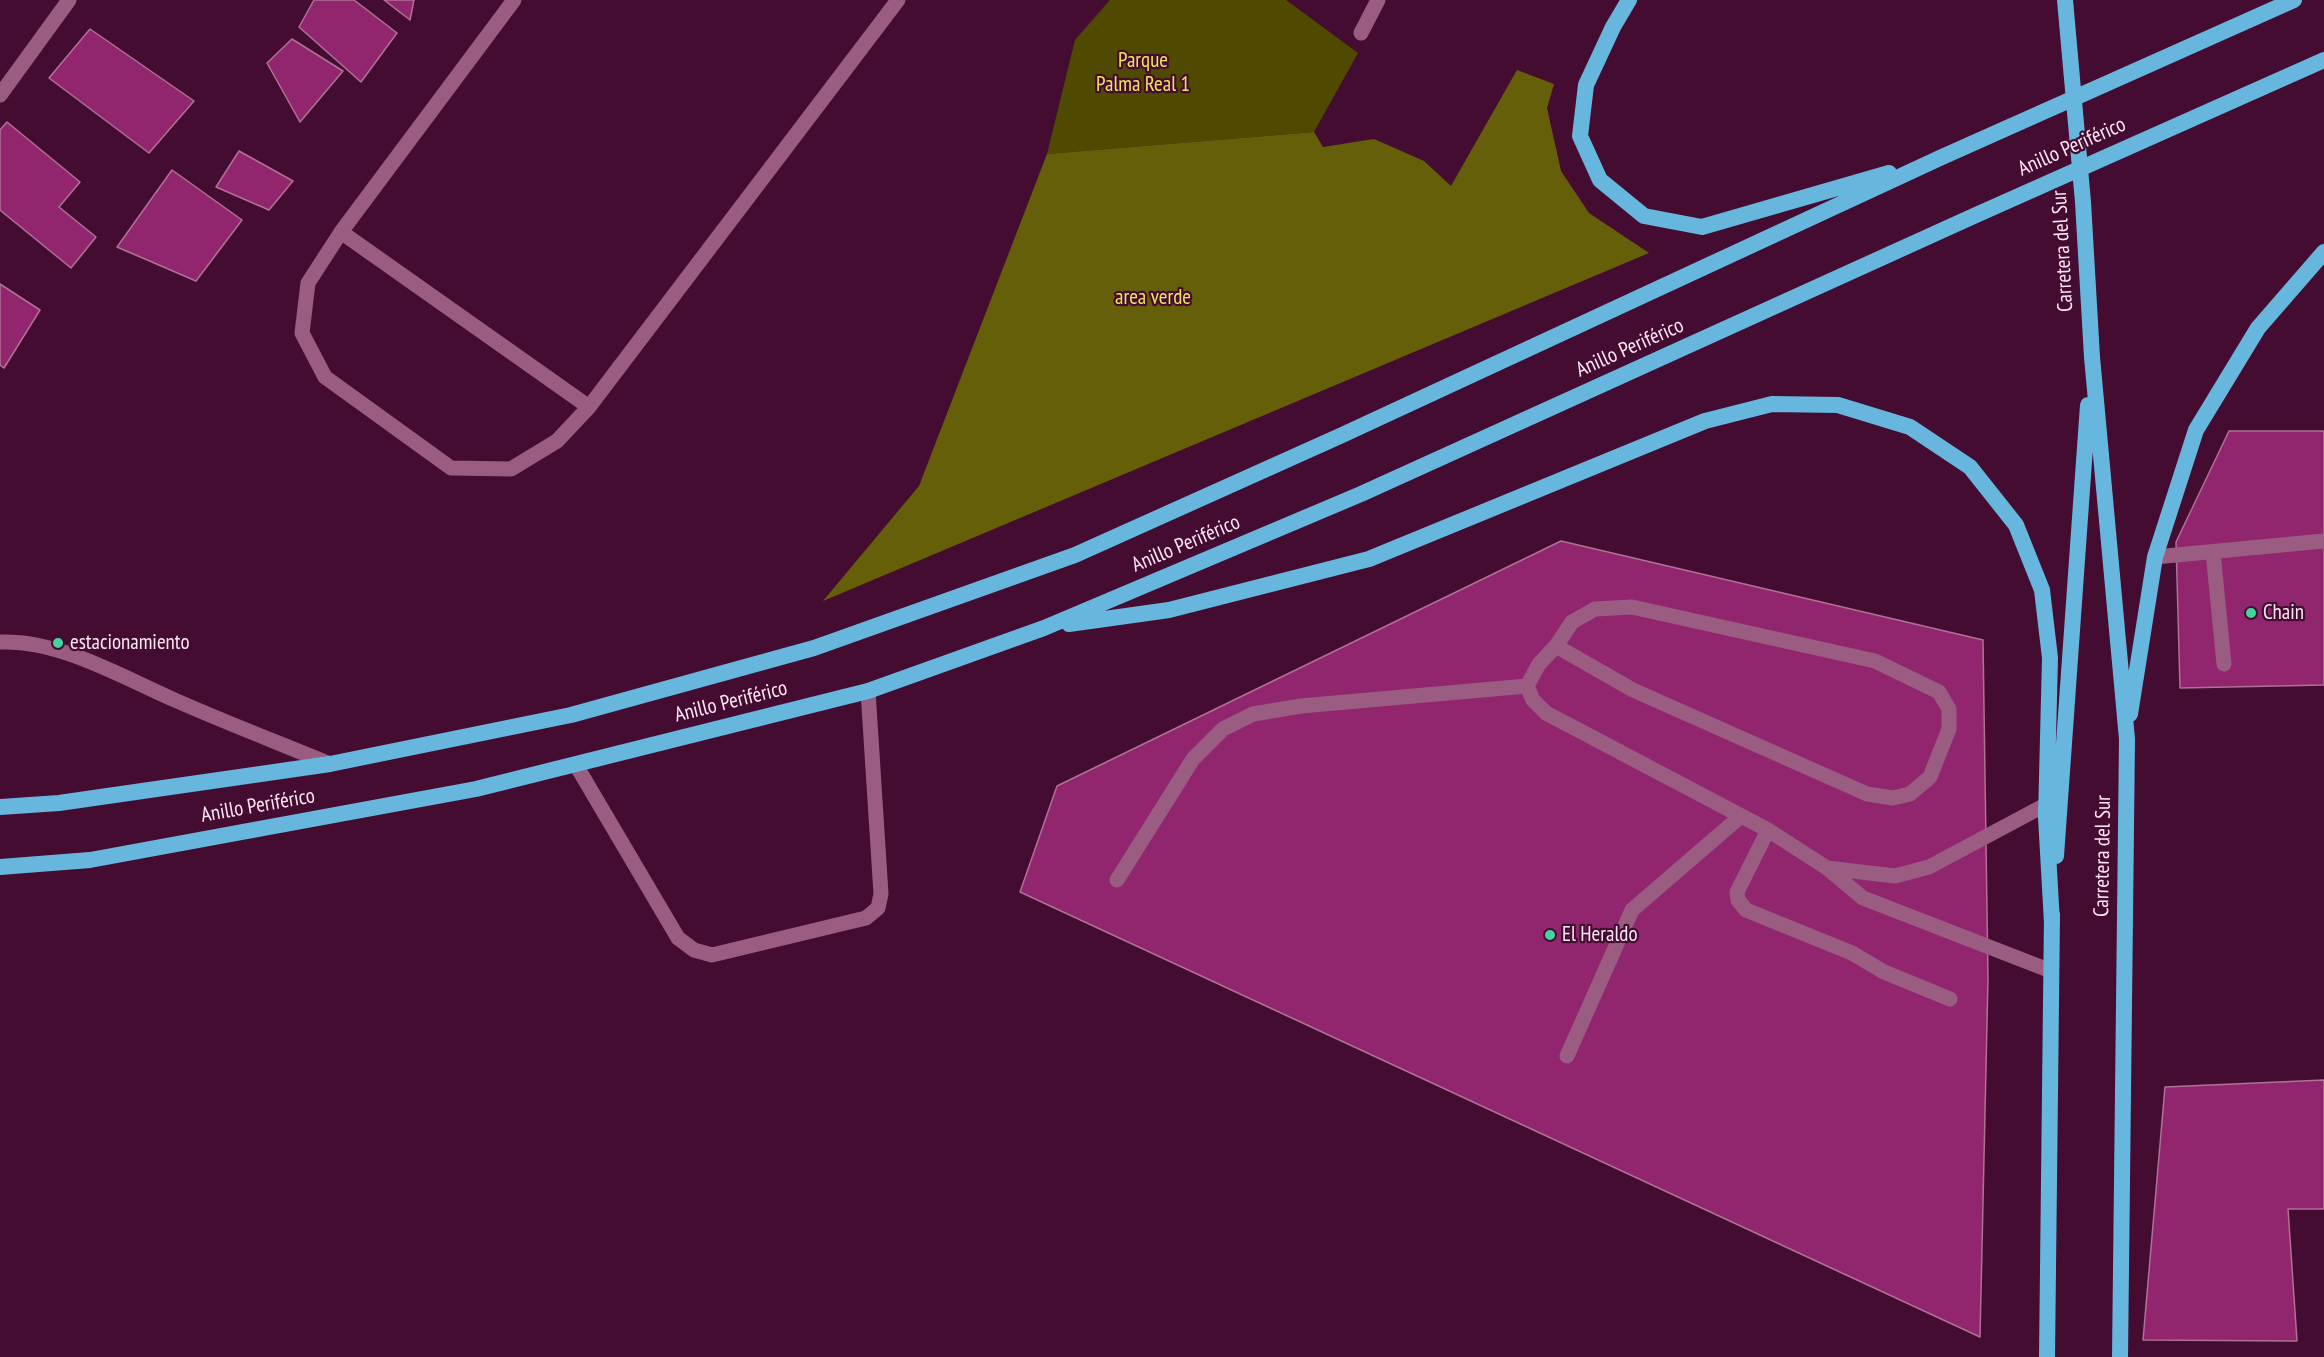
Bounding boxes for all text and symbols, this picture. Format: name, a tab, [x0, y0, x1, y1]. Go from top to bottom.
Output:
park label: Parque Palma Real 1	[1096, 48, 1190, 98]
street label: Anillo Periférico	[2014, 112, 2130, 182]
street label: Carretera del Sur	[2047, 190, 2079, 312]
park label: area verde	[1115, 285, 1191, 311]
street label: Anillo Periférico	[1572, 313, 1688, 383]
street label: Anillo Periférico	[1128, 510, 1244, 578]
place label: Chain	[2263, 600, 2304, 626]
marker: Chain	[2244, 606, 2258, 620]
place label: estacionamiento	[70, 630, 189, 656]
marker: estacionamiento	[51, 636, 65, 650]
street label: Anillo Periférico	[672, 676, 790, 728]
street label: Anillo Periférico	[199, 784, 317, 828]
street label: Carretera del Sur	[2089, 795, 2117, 917]
place label: El Heraldo	[1562, 922, 1637, 948]
marker: El Heraldo	[1543, 928, 1557, 942]

